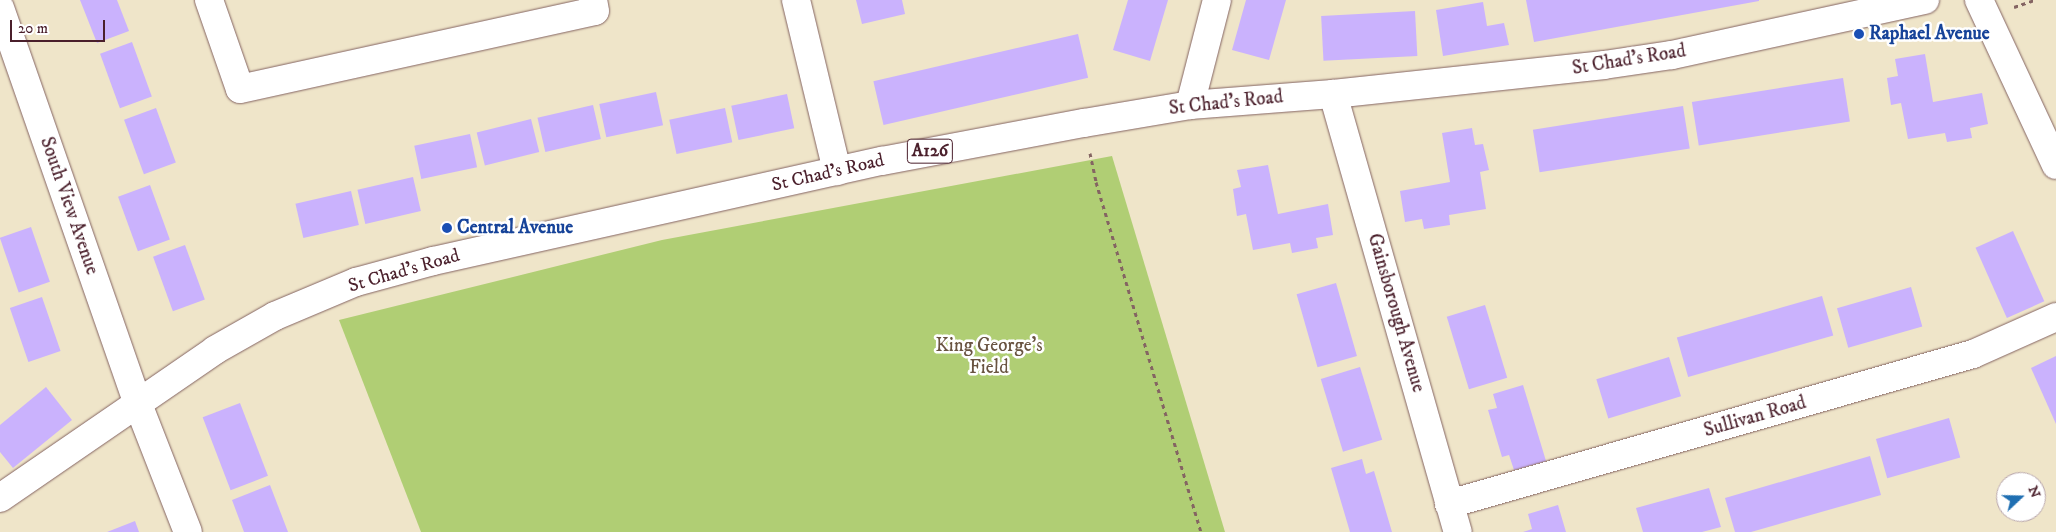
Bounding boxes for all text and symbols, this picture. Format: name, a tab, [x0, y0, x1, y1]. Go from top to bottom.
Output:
scale bar	[12, 10, 108, 42]
text: 20 m	[18, 19, 48, 38]
place label: Raphael Avenue	[1869, 23, 1990, 45]
marker: Raphael Avenue	[1853, 28, 1865, 40]
street label: St Chad's Road	[1571, 40, 1687, 80]
street label: St Chad's Road	[1168, 86, 1284, 120]
street label: South View Avenue	[35, 134, 103, 278]
road number: A126	[906, 136, 954, 166]
street label: St Chad's Road	[770, 149, 886, 197]
place label: Central Avenue	[457, 217, 573, 239]
marker: Central Avenue	[441, 222, 453, 234]
street label: Gainsborough Avenue	[1362, 231, 1430, 395]
street label: St Chad's Road	[346, 244, 462, 298]
park label: King George's Field	[936, 335, 1042, 379]
street label: Sullivan Road	[1701, 392, 1809, 442]
north arrow	[1996, 472, 2046, 522]
text: N	[2024, 483, 2045, 501]

